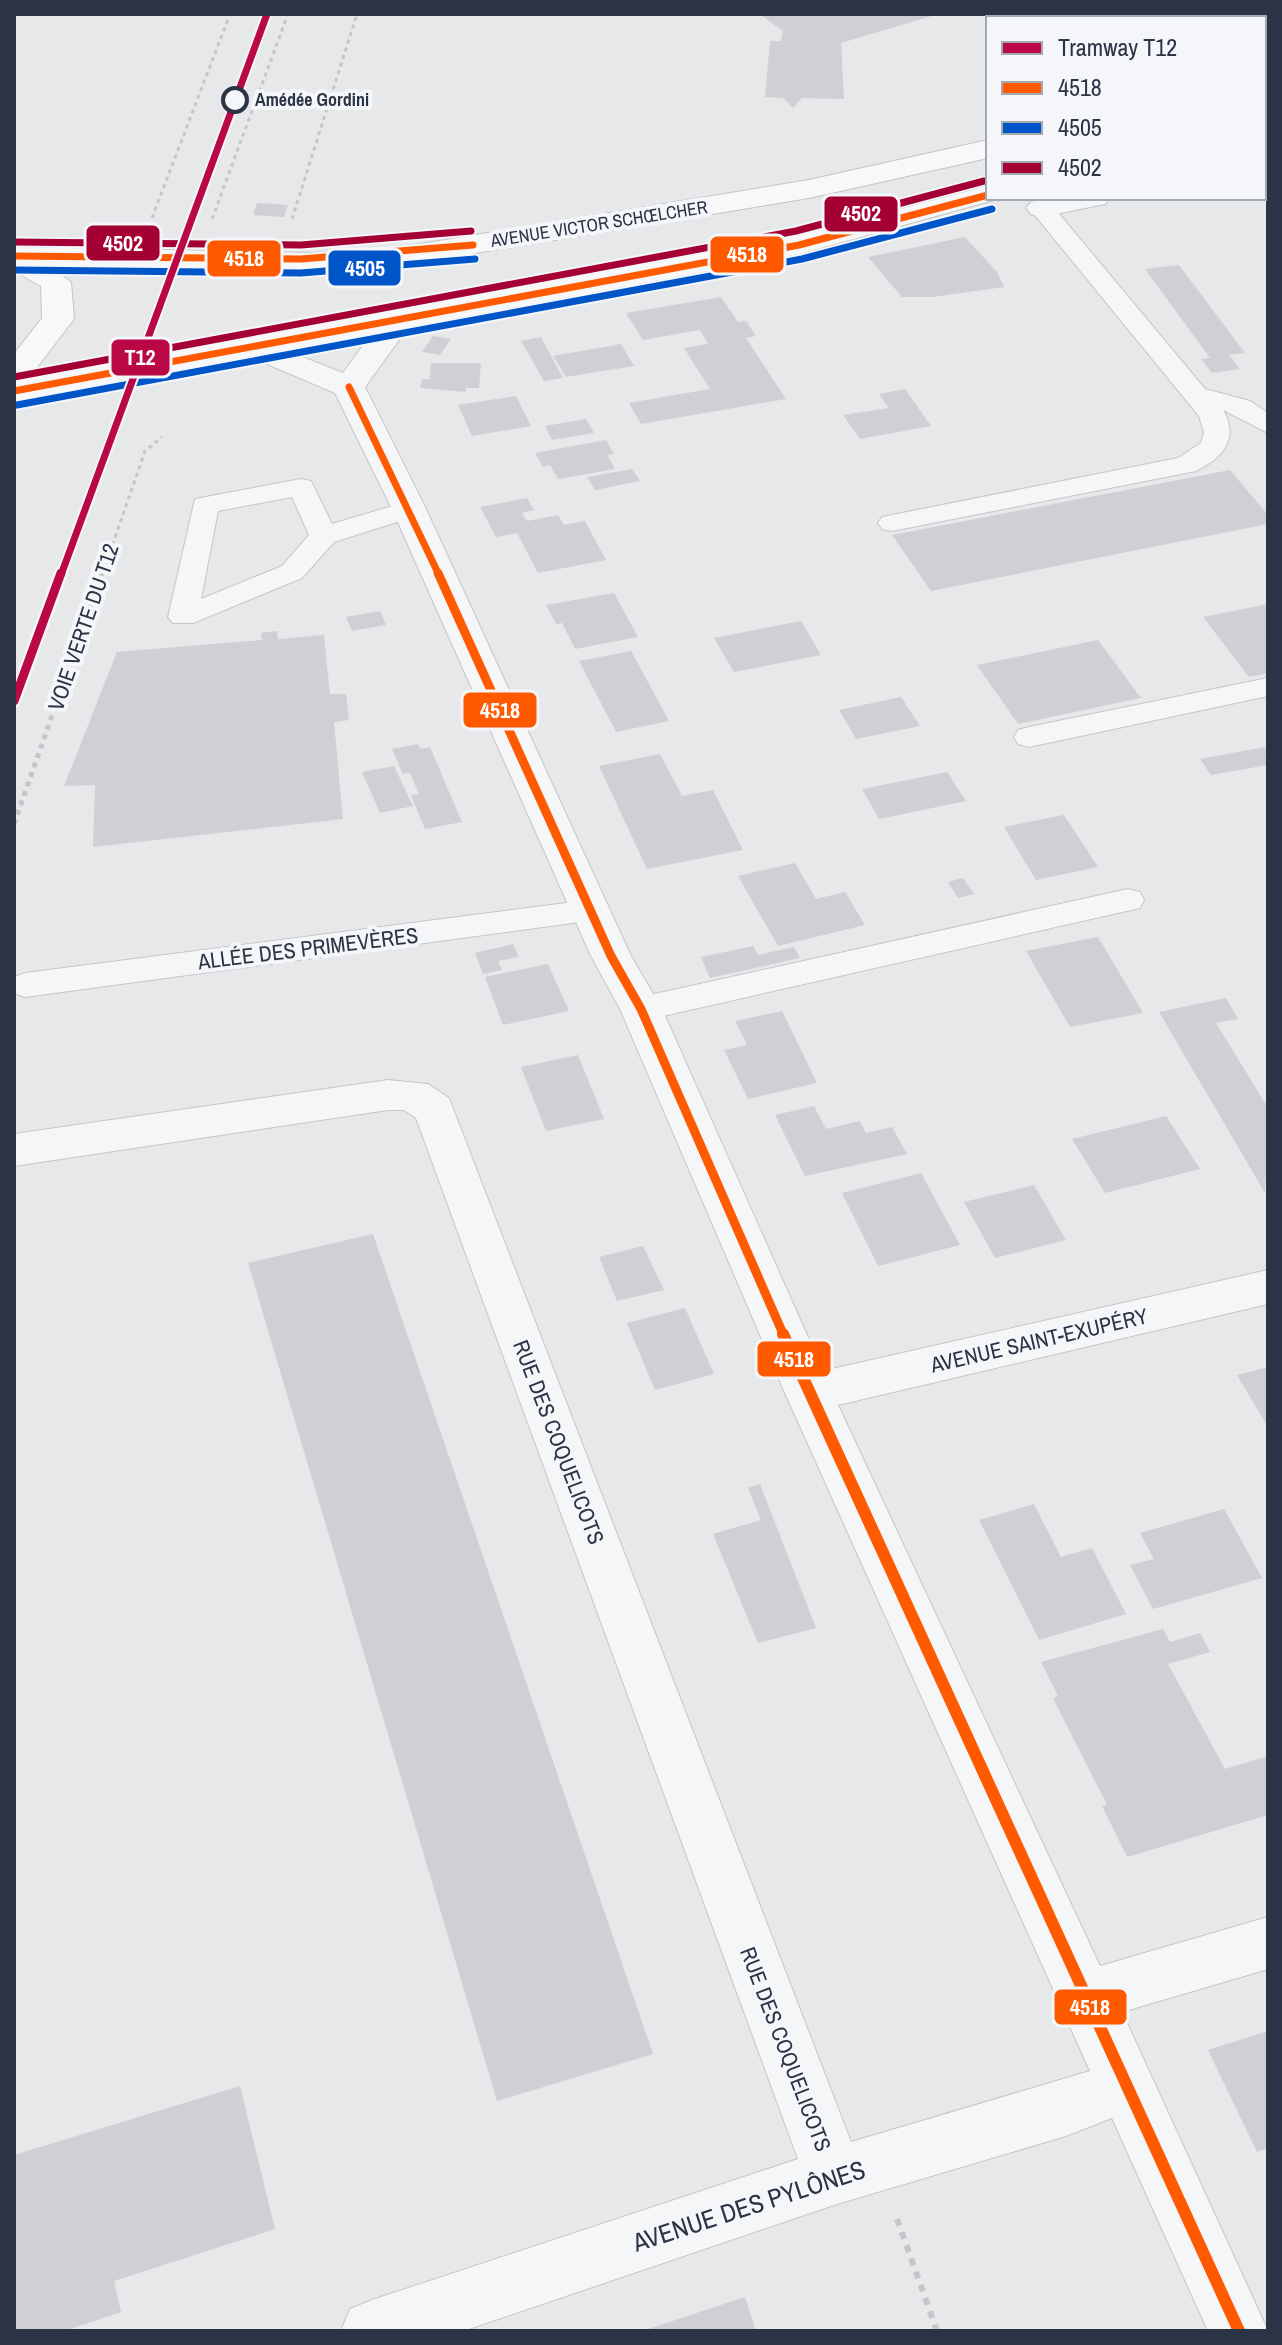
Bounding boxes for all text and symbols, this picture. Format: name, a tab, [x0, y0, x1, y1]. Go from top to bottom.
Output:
legend	[986, 16, 1266, 200]
text: Tramway T12	[1058, 31, 1177, 63]
text: 4518	[1058, 71, 1102, 103]
marker: Amédée Gordini	[222, 87, 248, 113]
place label: Amédée Gordini	[255, 87, 369, 112]
text: 4505	[1058, 111, 1102, 143]
text: 4502	[1058, 151, 1102, 183]
street label: AVENUE VICTOR SCHŒLCHER	[488, 194, 710, 253]
line badge: 4502	[823, 195, 899, 233]
text: 4502	[841, 198, 881, 228]
line badge: 4502	[85, 224, 161, 262]
text: 4502	[103, 228, 143, 258]
line badge: 4518	[709, 235, 785, 274]
line badge: 4518	[206, 239, 282, 278]
text: 4518	[727, 239, 767, 269]
text: 4518	[224, 243, 264, 273]
line badge: 4505	[327, 249, 402, 287]
text: 4505	[345, 253, 385, 283]
line badge: T12	[110, 338, 171, 377]
text: T12	[124, 342, 156, 372]
street label: VOIE VERTE DU T12	[40, 539, 126, 715]
line badge: 4518	[462, 691, 538, 729]
text: 4518	[480, 695, 520, 725]
street label: ALLÉE DES PRIMEVÈRES	[195, 920, 420, 977]
street label: AVENUE SAINT-EXUPÉRY	[927, 1300, 1150, 1380]
street label: RUE DES COQUELICOTS	[506, 1336, 612, 1548]
line badge: 4518	[756, 1340, 832, 1378]
text: 4518	[774, 1344, 814, 1374]
street label: RUE DES COQUELICOTS	[733, 1943, 839, 2155]
line badge: 4518	[1053, 1988, 1128, 2026]
text: 4518	[1070, 1992, 1110, 2022]
street label: AVENUE DES PYLÔNES	[627, 2151, 870, 2260]

